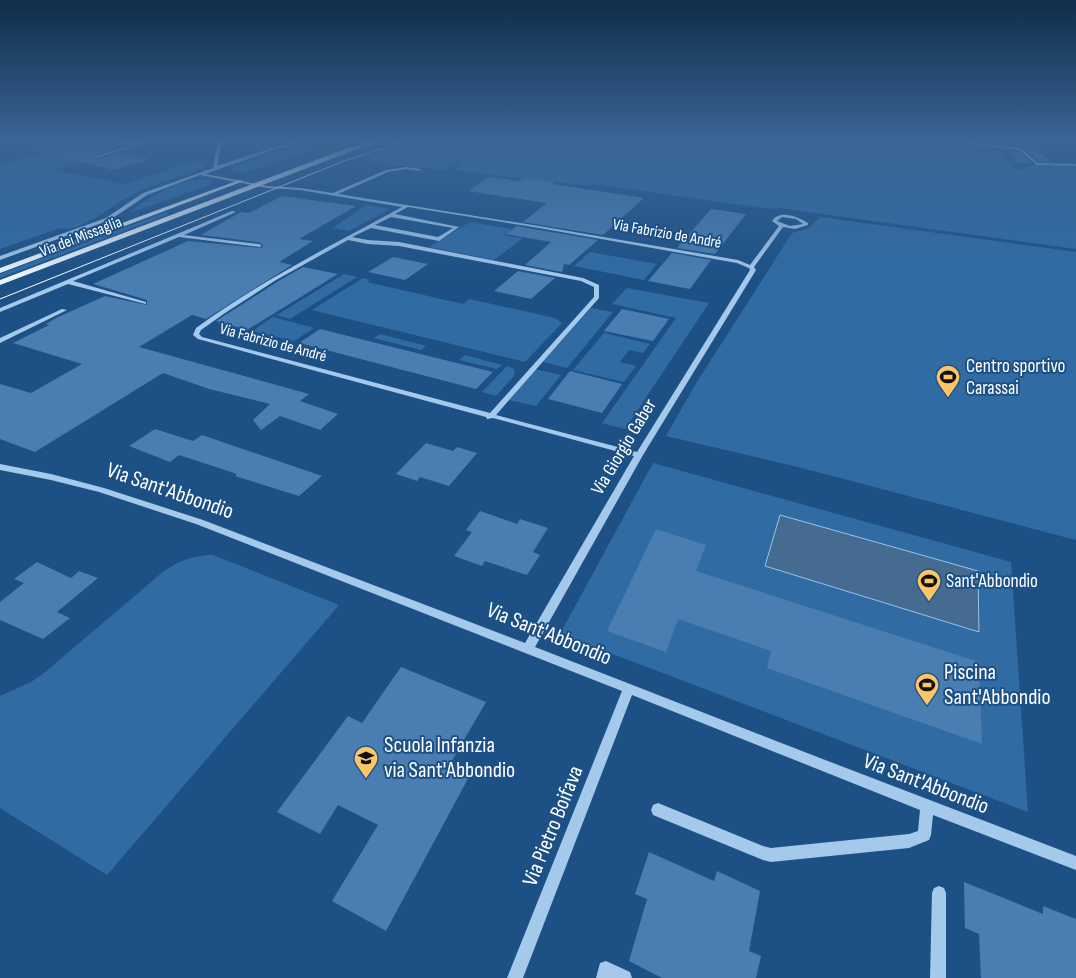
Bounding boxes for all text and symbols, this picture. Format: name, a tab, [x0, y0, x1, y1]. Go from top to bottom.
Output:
street label: Via dei Missaglia	[37, 213, 125, 261]
street label: Via Fabrizio de André	[611, 215, 723, 253]
street label: Via Fabrizio de André	[217, 320, 329, 366]
place label: Centro sportivo Carassai	[966, 355, 1065, 400]
sports icon: Centro sportivo Carassai	[935, 364, 961, 398]
street label: Via Giorgio Gaber	[586, 394, 662, 499]
street label: Via Sant'Abbondio	[103, 457, 237, 525]
sports icon: Sant'Abbondio	[916, 568, 942, 602]
place label: Sant'Abbondio	[946, 570, 1038, 593]
street label: Via Sant'Abbondio	[483, 597, 615, 671]
place label: Piscina Sant'Abbondio	[944, 659, 1051, 711]
sports icon: Piscina Sant'Abbondio	[914, 672, 940, 706]
place label: Scuola Infanzia via Sant'Abbondio	[384, 732, 515, 784]
school or university icon: Scuola Infanzia via Sant'Abbondio	[353, 745, 379, 779]
street label: Via Sant'Abbondio	[859, 748, 993, 820]
street label: Via Pietro Boifava	[517, 762, 589, 890]

